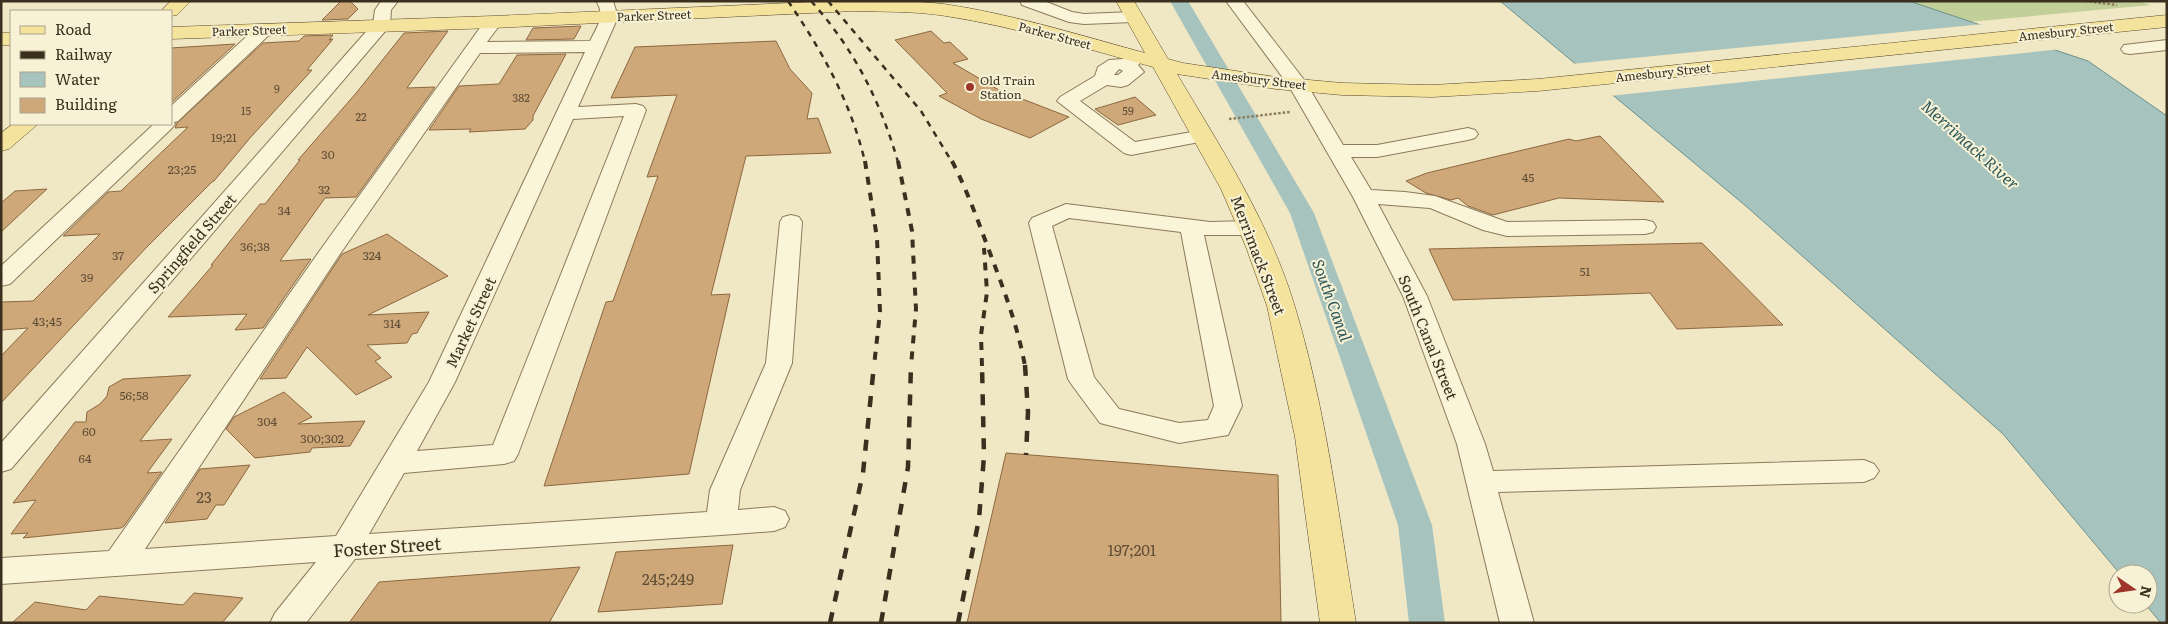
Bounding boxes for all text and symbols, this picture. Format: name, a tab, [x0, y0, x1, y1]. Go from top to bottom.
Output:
street label: Parker Street	[616, 5, 692, 25]
legend	[10, 10, 172, 125]
text: Road	[55, 17, 91, 40]
street label: Parker Street	[1017, 17, 1094, 53]
street label: Amesbury Street	[2018, 17, 2115, 45]
street label: Parker Street	[211, 20, 287, 40]
text: Railway	[55, 42, 113, 65]
street label: Amesbury Street	[1615, 58, 1712, 86]
street label: Amesbury Street	[1210, 64, 1308, 94]
text: Water	[55, 67, 100, 90]
place label: Old Train Station	[980, 71, 1035, 103]
house number: 9	[274, 80, 280, 96]
marker: Old Train Station	[964, 81, 976, 93]
house number: 382	[512, 89, 530, 105]
text: Building	[55, 92, 117, 115]
water label: Merrimack River	[1917, 94, 2025, 194]
house number: 15	[241, 102, 251, 118]
house number: 59	[1122, 102, 1134, 118]
house number: 22	[355, 108, 367, 124]
house number: 19;21	[211, 128, 237, 146]
house number: 30	[321, 145, 335, 163]
house number: 23;25	[168, 160, 196, 178]
house number: 45	[1522, 168, 1534, 186]
house number: 32	[318, 180, 330, 198]
street label: Springfield Street	[141, 188, 241, 298]
street label: Merrimack Street	[1226, 192, 1292, 318]
house number: 34	[277, 201, 291, 219]
house number: 36;38	[240, 237, 270, 255]
house number: 37	[112, 246, 124, 264]
house number: 324	[363, 246, 382, 264]
water label: South Canal	[1307, 255, 1359, 345]
house number: 51	[1580, 262, 1591, 280]
house number: 39	[81, 268, 93, 286]
street label: South Canal Street	[1393, 271, 1465, 403]
street label: Market Street	[439, 273, 501, 371]
house number: 43;45	[32, 312, 62, 330]
house number: 314	[383, 314, 401, 332]
house number: 56;58	[119, 386, 149, 404]
house number: 304	[257, 412, 277, 430]
house number: 60	[82, 422, 96, 440]
house number: 300;302	[300, 429, 344, 447]
house number: 64	[78, 449, 92, 467]
house number: 23	[196, 485, 212, 508]
street label: Foster Street	[332, 529, 443, 563]
house number: 197;201	[1108, 538, 1156, 561]
north arrow	[2108, 564, 2158, 614]
house number: 245;249	[642, 567, 694, 590]
text: N	[2136, 584, 2158, 600]

